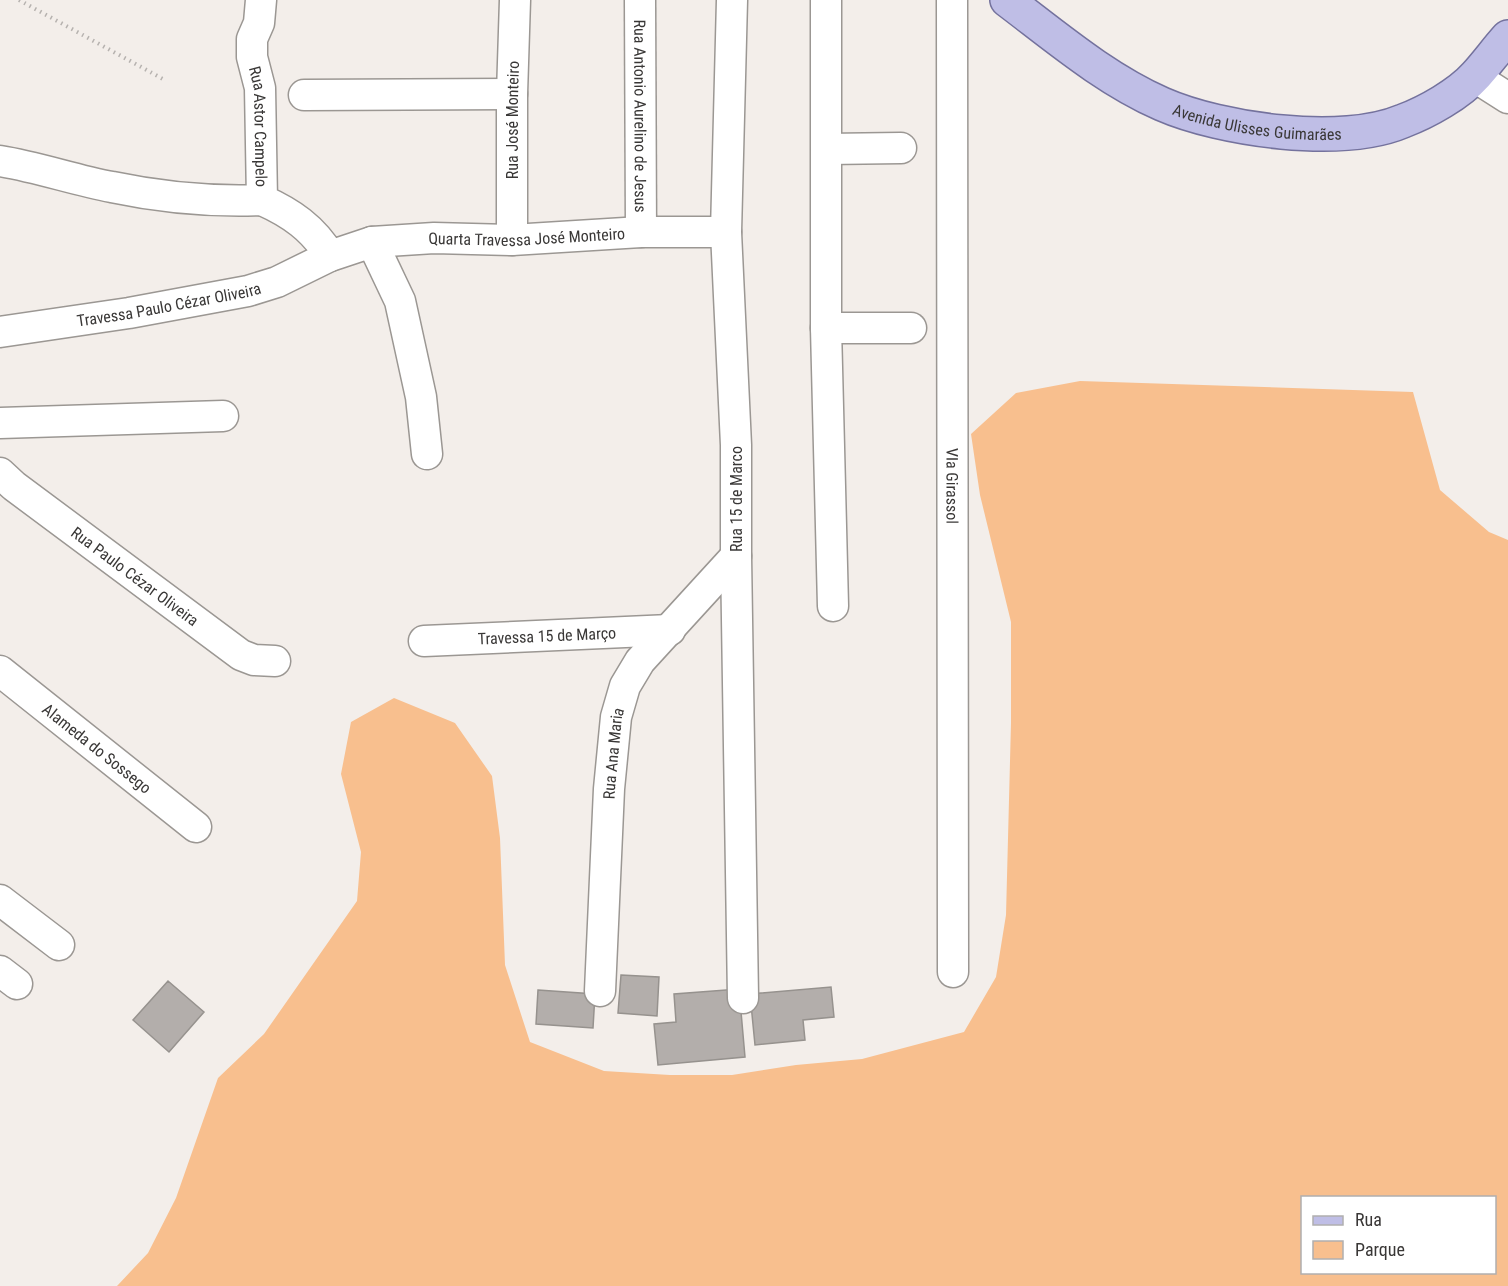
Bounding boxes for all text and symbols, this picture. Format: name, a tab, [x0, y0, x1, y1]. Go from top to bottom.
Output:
street label: Rua Antonio Aurelino de Jesus	[631, 20, 650, 212]
street label: Rua José Monteiro	[502, 61, 523, 179]
street label: Rua Astor Campelo	[245, 64, 271, 187]
street label: Avenida Ulisses Guimarães	[1170, 100, 1342, 143]
street label: Quarta Travessa José Monteiro	[428, 224, 626, 250]
street label: Travessa Paulo Cézar Oliveira	[76, 278, 263, 330]
street label: Rua 15 de Marco	[727, 446, 746, 552]
street label: VIa Girassol	[943, 448, 962, 524]
street label: Rua Paulo Cézar Oliveira	[68, 522, 203, 630]
street label: Travessa 15 de Março	[477, 623, 617, 648]
street label: Alameda do Sossego	[39, 699, 155, 797]
street label: Rua Ana Maria	[599, 705, 628, 800]
legend	[1301, 1196, 1496, 1274]
text: Rua	[1355, 1209, 1382, 1230]
text: Parque	[1355, 1239, 1405, 1260]

